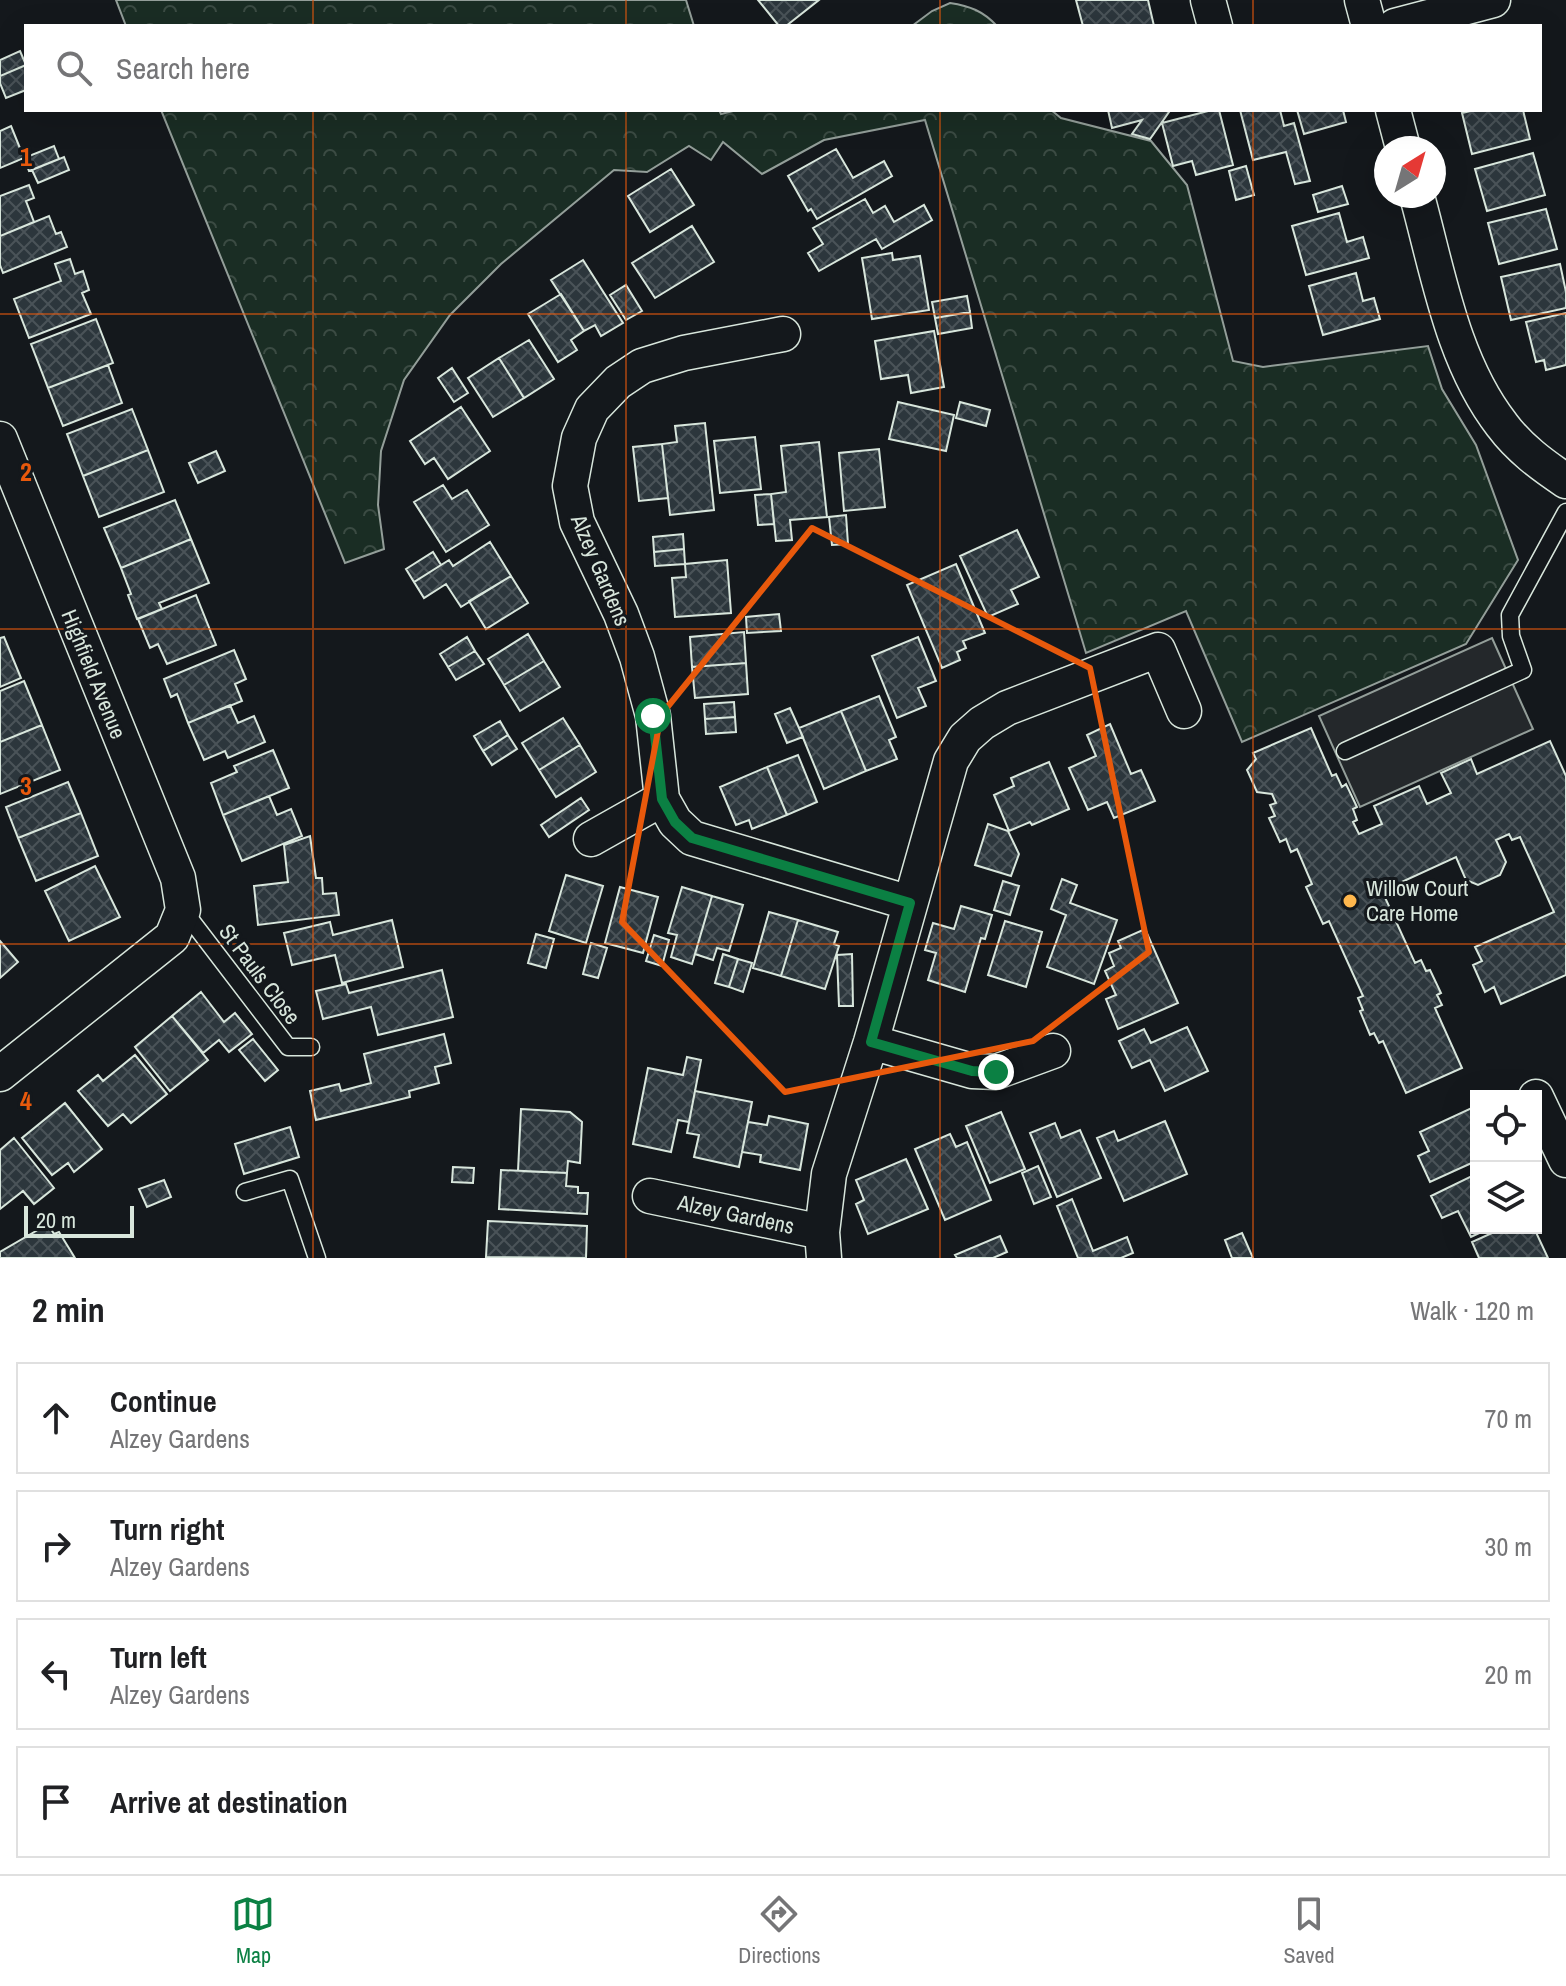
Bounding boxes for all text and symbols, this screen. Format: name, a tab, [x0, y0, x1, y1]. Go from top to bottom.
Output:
search box	[24, 24, 1542, 112]
icon: search	[52, 46, 96, 90]
text: Search here	[116, 48, 250, 88]
north arrow	[1374, 136, 1446, 208]
text: 1	[20, 139, 32, 174]
text: 2	[20, 454, 32, 489]
street label: Alzey Gardens	[564, 509, 638, 630]
street label: Highfield Avenue	[54, 605, 134, 743]
route start	[635, 698, 671, 734]
text: 3	[20, 768, 32, 803]
place label: Willow Court Care Home	[1366, 873, 1468, 928]
marker: Willow Court Care Home	[1341, 892, 1359, 910]
street label: St Pauls Close	[212, 918, 308, 1030]
route end	[978, 1054, 1014, 1090]
text: 4	[20, 1083, 32, 1118]
map controls	[1470, 1090, 1542, 1234]
button: locate	[1470, 1090, 1542, 1162]
button: layers	[1470, 1162, 1542, 1234]
street label: Alzey Gardens	[674, 1187, 797, 1241]
scale bar	[24, 1202, 134, 1238]
text: 20 m	[36, 1205, 76, 1235]
text: 2 min	[32, 1287, 105, 1333]
text: Walk · 120 m	[1410, 1293, 1534, 1328]
text: Continue	[110, 1381, 217, 1421]
icon: ahead	[34, 1396, 78, 1440]
text: 70 m	[1485, 1401, 1532, 1436]
text: Alzey Gardens	[110, 1421, 250, 1456]
text: Turn right	[110, 1509, 224, 1549]
icon: right	[34, 1524, 78, 1568]
text: 30 m	[1485, 1529, 1532, 1564]
text: Alzey Gardens	[110, 1549, 250, 1584]
text: Turn left	[110, 1637, 207, 1677]
icon: left	[34, 1652, 78, 1696]
text: 20 m	[1485, 1657, 1532, 1692]
text: Alzey Gardens	[110, 1677, 250, 1712]
icon: arrive	[34, 1780, 78, 1824]
text: Arrive at destination	[110, 1782, 348, 1822]
tab: Map	[231, 1892, 275, 1970]
tab: Directions	[738, 1892, 821, 1970]
tab: Saved	[1283, 1892, 1335, 1970]

